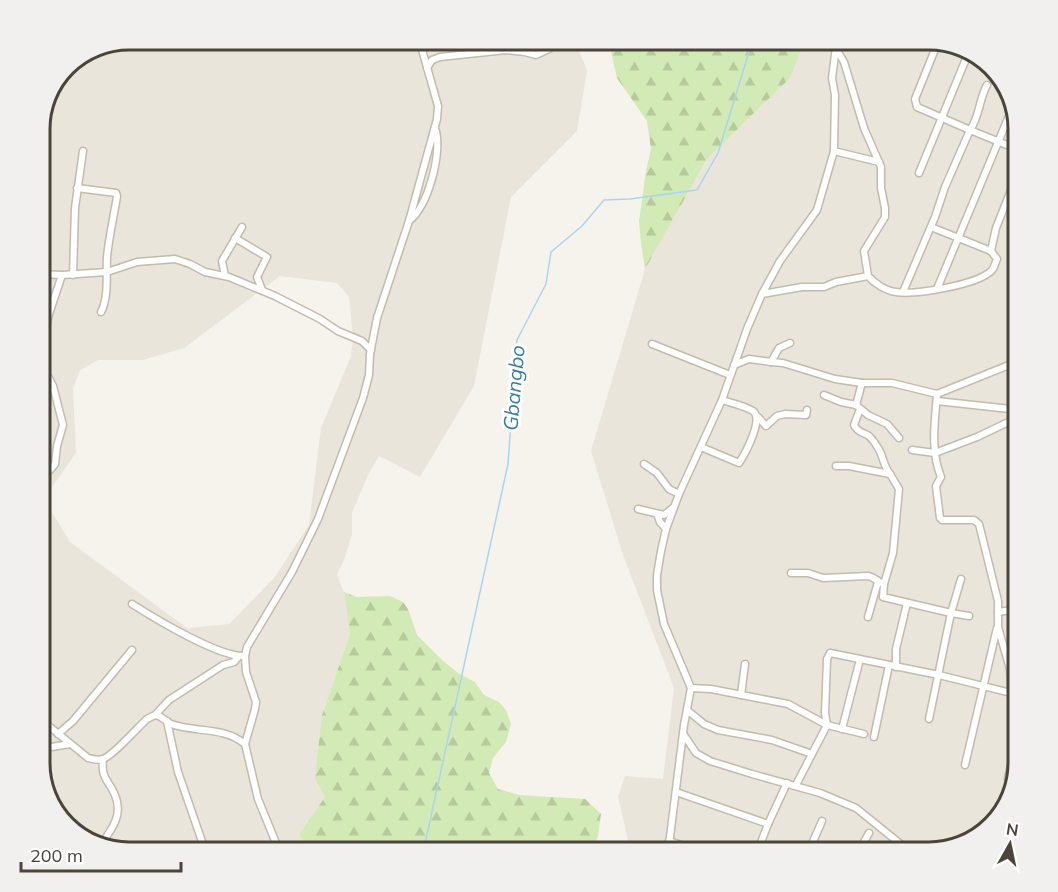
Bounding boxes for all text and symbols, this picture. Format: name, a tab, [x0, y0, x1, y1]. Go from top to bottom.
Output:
water label: Gbangbo	[497, 344, 530, 432]
north arrow	[980, 814, 1040, 874]
text: N	[1005, 818, 1020, 840]
scale bar	[21, 835, 182, 873]
text: 200 m	[30, 844, 83, 867]

